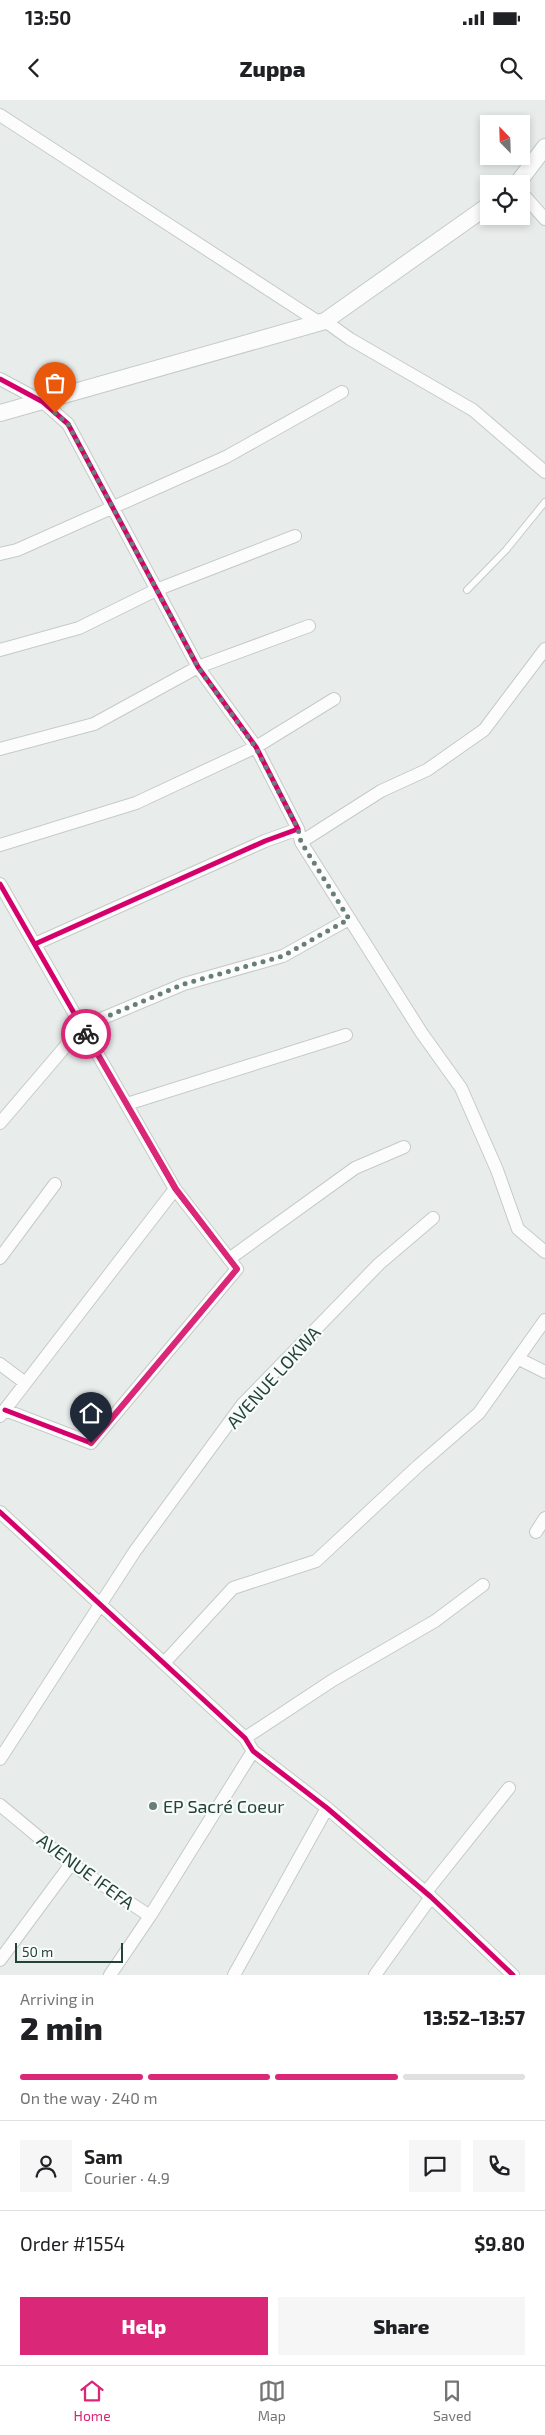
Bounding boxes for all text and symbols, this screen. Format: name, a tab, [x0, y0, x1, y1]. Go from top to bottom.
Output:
text: 13:50	[25, 6, 71, 29]
icon: back	[20, 54, 48, 82]
icon: search	[497, 54, 525, 82]
text: Zuppa	[239, 55, 306, 81]
north arrow	[480, 115, 530, 165]
map controls	[480, 115, 530, 225]
button: locate	[480, 175, 530, 225]
pin	[34, 362, 76, 413]
icon: bag	[41, 369, 69, 397]
courier	[61, 1009, 111, 1059]
icon: bike	[72, 1020, 100, 1048]
street label: AVENUE LOKWA	[221, 1321, 325, 1433]
pin	[70, 1392, 112, 1443]
icon: home	[77, 1399, 105, 1427]
place label: EP Sacré Coeur	[163, 1795, 284, 1817]
marker: EP Sacré Coeur	[147, 1800, 159, 1812]
street label: AVENUE IFEFA	[33, 1828, 140, 1914]
scale bar	[15, 1940, 122, 1963]
text: 50 m	[22, 1943, 53, 1960]
text: Arriving in	[20, 1989, 94, 2008]
text: 13:52–13:57	[423, 2006, 525, 2029]
text: 2 min	[20, 2008, 103, 2046]
text: On the way · 240 m	[20, 2088, 158, 2107]
button: person	[20, 2140, 72, 2192]
button: chat	[409, 2140, 461, 2192]
button: phone	[473, 2140, 525, 2192]
text: Sam	[84, 2145, 123, 2168]
text: Courier · 4.9	[84, 2168, 170, 2187]
text: Order #1554	[20, 2232, 125, 2255]
text: $9.80	[474, 2232, 525, 2255]
button: Help	[20, 2297, 268, 2355]
button: Share	[278, 2297, 525, 2355]
tab: Home	[74, 2377, 111, 2424]
tab: Map	[258, 2377, 286, 2424]
tab: Saved	[433, 2377, 471, 2424]

